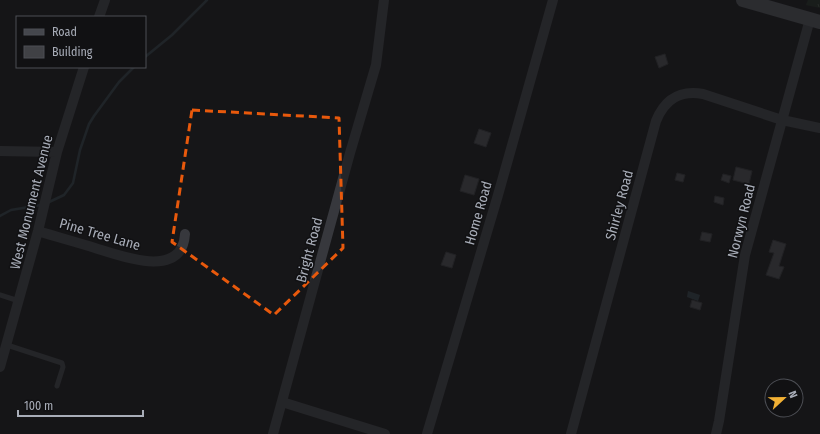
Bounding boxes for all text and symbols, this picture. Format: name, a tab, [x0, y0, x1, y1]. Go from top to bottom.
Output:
legend	[16, 16, 146, 68]
text: Road	[52, 25, 77, 39]
text: Building	[52, 45, 93, 59]
street label: West Monument Avenue	[7, 133, 56, 271]
street label: Shirley Road	[602, 168, 637, 242]
street label: Home Road	[461, 179, 496, 247]
street label: Norwyn Road	[724, 182, 759, 260]
street label: Pine Tree Lane	[57, 215, 142, 254]
street label: Bright Road	[293, 216, 326, 285]
north arrow	[764, 378, 804, 418]
text: N	[786, 389, 800, 400]
scale bar	[18, 392, 143, 418]
text: 100 m	[24, 399, 53, 413]

